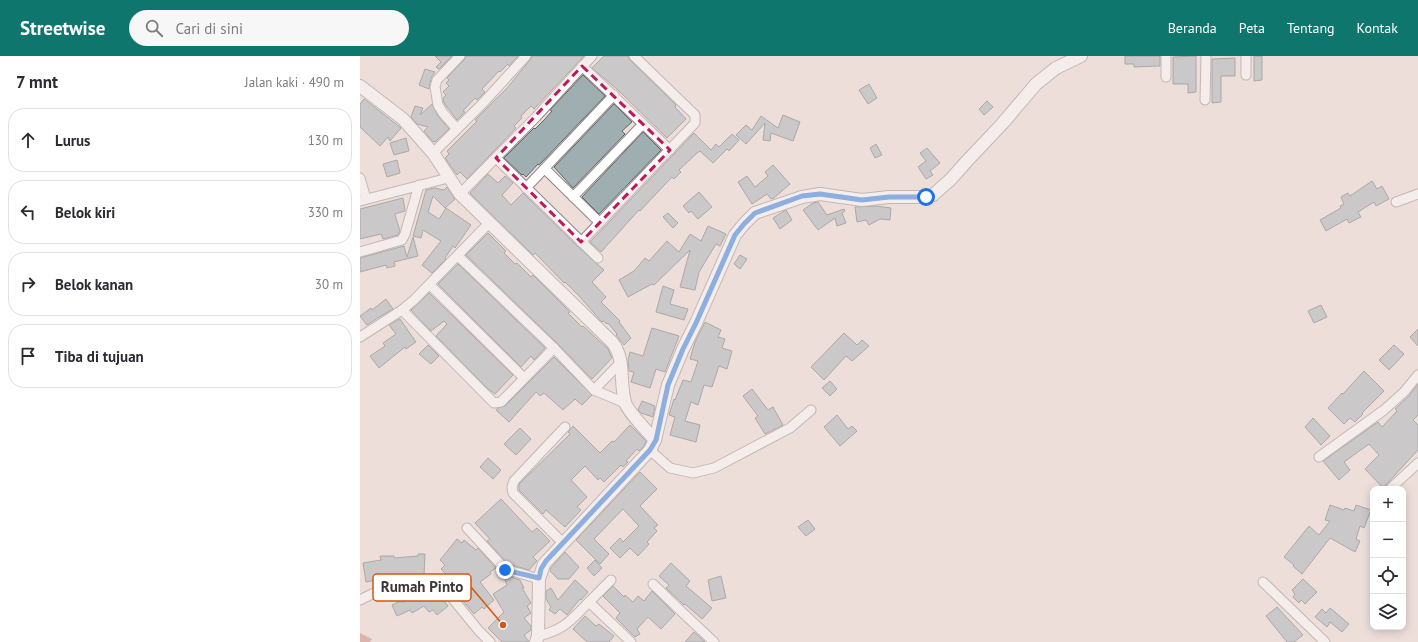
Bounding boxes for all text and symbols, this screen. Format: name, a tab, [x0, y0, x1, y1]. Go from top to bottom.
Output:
search box	[129, 10, 409, 46]
text: Streetwise	[20, 16, 105, 40]
icon: search	[143, 17, 165, 39]
text: Cari di sini	[175, 19, 243, 38]
text: Beranda	[1168, 19, 1217, 37]
text: Peta	[1239, 19, 1265, 37]
text: Tentang	[1287, 19, 1335, 37]
text: Kontak	[1357, 19, 1398, 37]
text: 7 mnt	[16, 71, 58, 93]
text: Jalan kaki · 490 m	[245, 74, 344, 91]
icon: ahead	[17, 129, 39, 151]
text: Lurus	[55, 131, 90, 150]
text: 130 m	[308, 132, 343, 149]
route start	[917, 188, 935, 206]
icon: left	[17, 201, 39, 223]
text: Belok kiri	[55, 203, 115, 222]
text: 330 m	[308, 204, 343, 221]
icon: right	[17, 273, 39, 295]
text: Belok kanan	[55, 275, 133, 294]
text: 30 m	[315, 276, 343, 293]
icon: arrive	[17, 345, 39, 367]
text: Tiba di tujuan	[55, 347, 144, 366]
map controls	[1370, 486, 1406, 630]
button: +	[1370, 486, 1406, 522]
button: −	[1370, 522, 1406, 558]
button: locate	[1370, 558, 1406, 594]
route end	[496, 561, 514, 579]
callout: Rumah Pinto	[373, 574, 471, 601]
text: Rumah Pinto	[381, 577, 463, 596]
button: layers	[1370, 594, 1406, 630]

